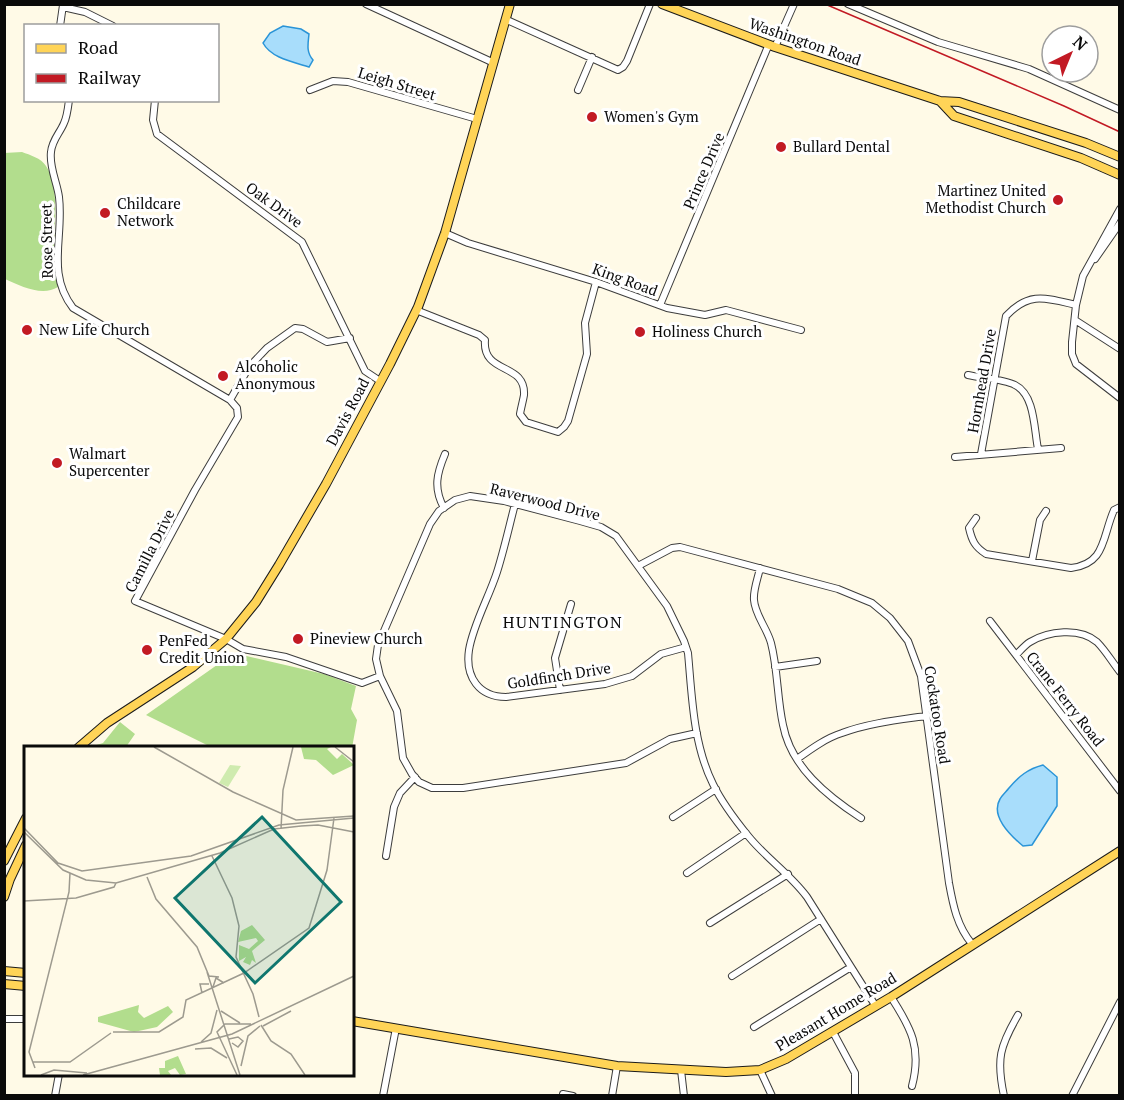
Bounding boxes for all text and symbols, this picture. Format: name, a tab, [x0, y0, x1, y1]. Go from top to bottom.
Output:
street label: Washington Road	[747, 13, 864, 70]
legend	[24, 24, 219, 102]
north arrow	[1040, 24, 1100, 84]
text: N	[1068, 31, 1092, 55]
text: Road	[78, 35, 118, 59]
street label: Leigh Street	[356, 62, 439, 105]
text: Railway	[78, 65, 142, 89]
place label: Women's Gym	[604, 106, 699, 126]
marker: Women's Gym	[585, 110, 599, 124]
street label: Prince Drive	[678, 129, 728, 212]
place label: Bullard Dental	[793, 136, 890, 156]
marker: Bullard Dental	[774, 140, 788, 154]
street label: Oak Drive	[242, 177, 307, 232]
place label: Martinez United Methodist Church	[926, 180, 1046, 217]
place label: Childcare Network	[117, 193, 181, 230]
marker: Martinez United Methodist Church	[1051, 193, 1065, 207]
street label: Rose Street	[35, 203, 57, 279]
marker: Childcare Network	[98, 206, 112, 220]
street label: King Road	[590, 258, 661, 300]
place label: New Life Church	[39, 319, 150, 339]
place label: Holiness Church	[652, 321, 762, 341]
marker: New Life Church	[20, 323, 34, 337]
marker: Holiness Church	[633, 325, 647, 339]
street label: Hornhead Drive	[962, 327, 1000, 435]
place label: Alcoholic Anonymous	[235, 356, 315, 393]
marker: Alcoholic Anonymous	[216, 369, 230, 383]
street label: Davis Road	[321, 374, 373, 449]
place label: Walmart Supercenter	[69, 443, 150, 480]
marker: Walmart Supercenter	[50, 456, 64, 470]
street label: Raverwood Drive	[488, 478, 602, 524]
street label: Camilla Drive	[120, 506, 179, 596]
district label: HUNTINGTON	[503, 611, 623, 633]
place label: Pineview Church	[310, 628, 423, 648]
place label: PenFed Credit Union	[159, 630, 245, 667]
marker: Pineview Church	[291, 632, 305, 646]
marker: PenFed Credit Union	[140, 643, 154, 657]
street label: Crane Ferry Road	[1022, 647, 1109, 750]
street label: Goldfinch Drive	[506, 657, 612, 693]
street label: Cockatoo Road	[920, 664, 956, 765]
inset map	[24, 746, 354, 1076]
street label: Pleasant Home Road	[771, 967, 900, 1055]

